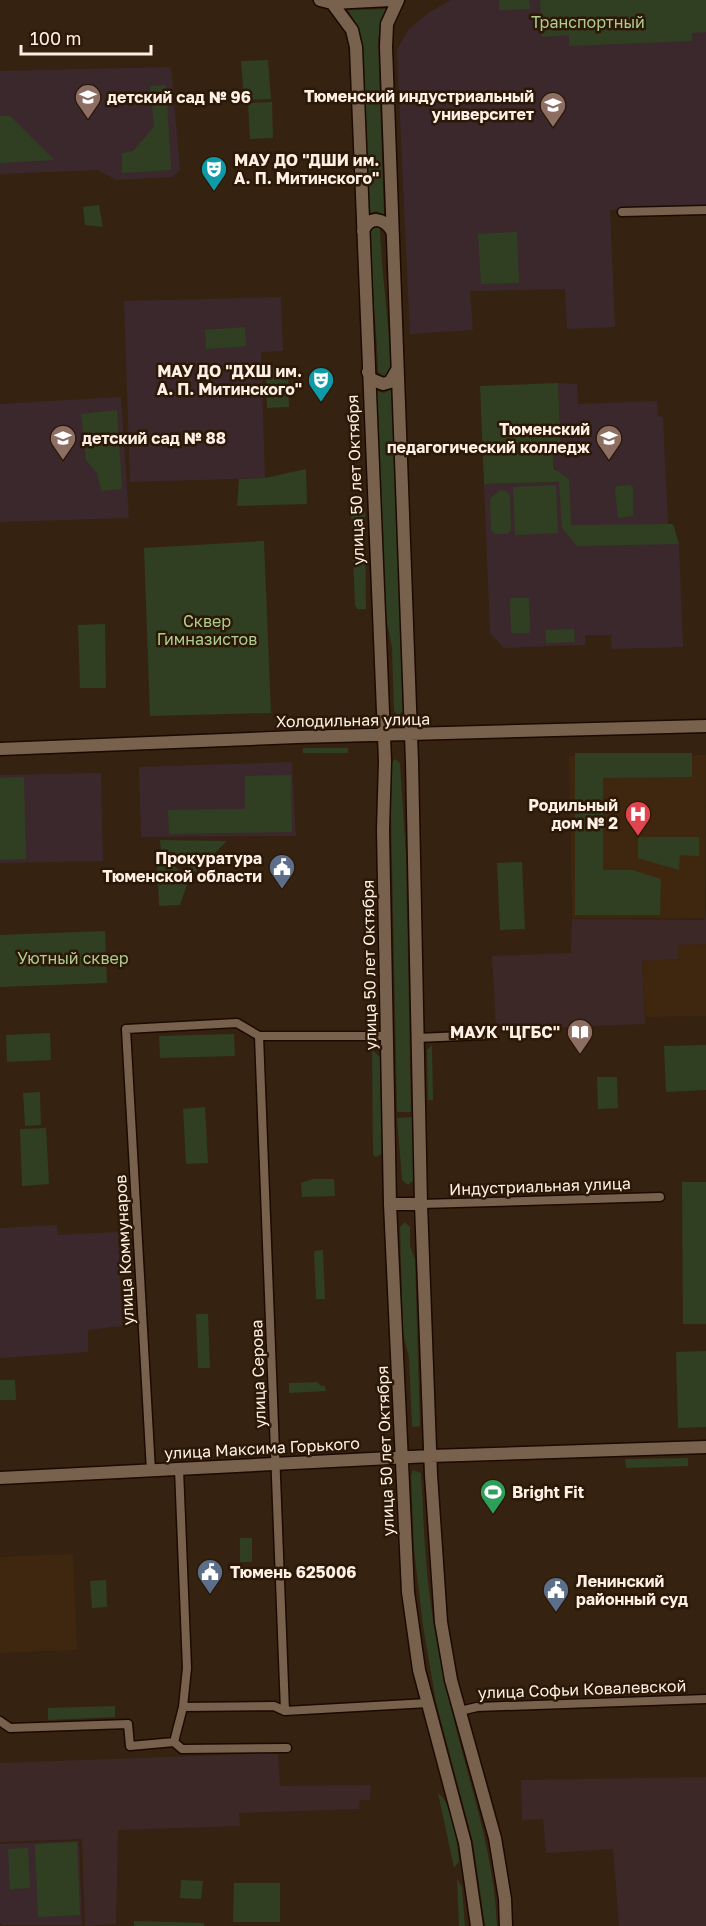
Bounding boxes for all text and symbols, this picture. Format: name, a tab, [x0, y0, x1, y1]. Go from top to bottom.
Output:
park label: Транспортный	[531, 12, 645, 32]
scale bar	[21, 18, 152, 56]
text: 100 m	[30, 27, 81, 49]
school or university icon: детский сад № 96	[73, 82, 103, 120]
place label: Тюменский индустриальный университет	[304, 86, 534, 124]
place label: детский сад № 96	[107, 87, 251, 107]
school or university icon: Тюменский индустриальный университет	[538, 90, 568, 128]
place label: МАУ ДО "ДШИ им. А. П. Митинского"	[234, 150, 379, 188]
theatre icon: МАУ ДО "ДШИ им. А. П. Митинского"	[199, 154, 229, 192]
place label: МАУ ДО "ДХШ им. А. П. Митинского"	[157, 361, 302, 399]
theatre icon: МАУ ДО "ДХШ им. А. П. Митинского"	[306, 365, 336, 403]
street label: улица 50 лет Октября	[342, 394, 368, 566]
place label: Тюменский педагогический колледж	[387, 419, 590, 457]
school or university icon: детский сад № 88	[48, 423, 78, 461]
school or university icon: Тюменский педагогический колледж	[594, 423, 624, 461]
place label: детский сад № 88	[82, 428, 226, 448]
park label: Сквер Гимназистов	[157, 611, 257, 649]
street label: Холодильная улица	[276, 709, 430, 731]
place label: Родильный дом № 2	[528, 795, 618, 833]
hospital icon: Родильный дом № 2	[623, 799, 653, 837]
place label: Прокуратура Тюменской области	[102, 848, 262, 886]
public building icon: Прокуратура Тюменской области	[267, 852, 297, 890]
street label: улица 50 лет Октября	[358, 879, 380, 1051]
park label: Уютный сквер	[17, 948, 129, 968]
library icon: МАУК "ЦГБС"	[565, 1017, 595, 1055]
place label: МАУК "ЦГБС"	[450, 1022, 560, 1042]
street label: Индустриальная улица	[449, 1173, 631, 1199]
street label: улица Коммунаров	[110, 1174, 138, 1326]
street label: улица Серова	[246, 1319, 270, 1429]
street label: улица 50 лет Октября	[372, 1365, 398, 1537]
street label: улица Максима Горького	[164, 1433, 360, 1463]
sports icon: Bright Fit	[478, 1477, 508, 1515]
place label: Bright Fit	[512, 1482, 584, 1502]
public building icon: Тюмень 625006	[195, 1557, 225, 1595]
place label: Тюмень 625006	[230, 1562, 356, 1582]
place label: Ленинский районный суд	[576, 1571, 688, 1609]
public building icon: Ленинский районный суд	[541, 1575, 571, 1613]
street label: улица Софьи Ковалевской	[477, 1675, 687, 1703]

